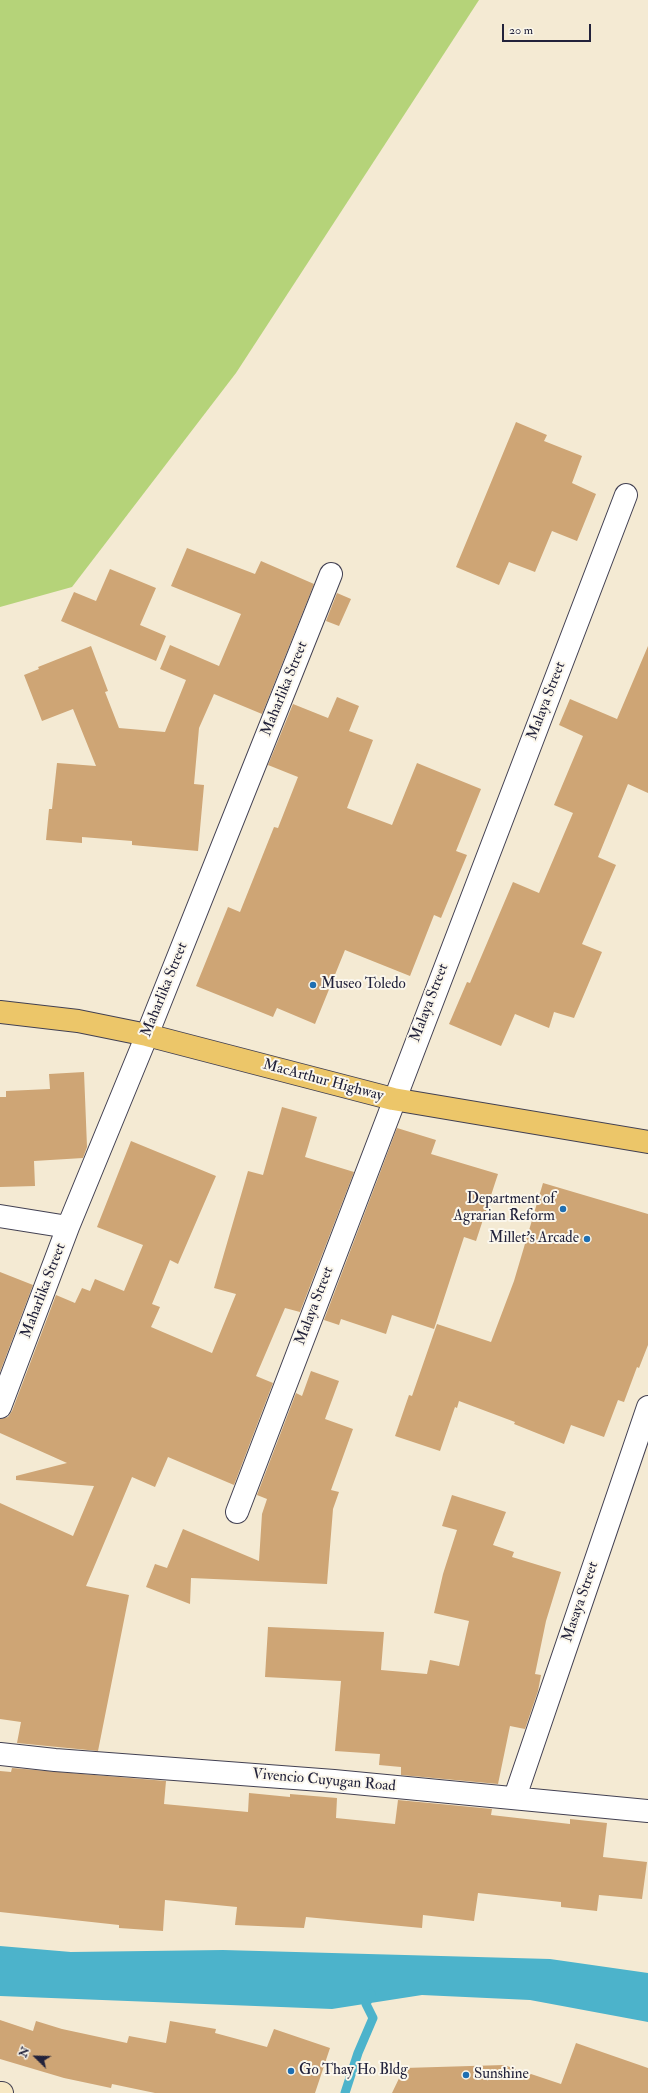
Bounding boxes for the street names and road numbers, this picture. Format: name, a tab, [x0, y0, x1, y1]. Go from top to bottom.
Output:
street label: Maharlika Street	[258, 639, 312, 739]
street label: Malaya Street	[524, 659, 570, 743]
street label: Maharlika Street	[138, 940, 192, 1040]
street label: Malaya Street	[407, 961, 453, 1045]
street label: MacArthur Highway	[261, 1056, 385, 1106]
street label: Maharlika Street	[18, 1241, 70, 1341]
street label: Malaya Street	[292, 1264, 338, 1348]
street label: Masaya Street	[559, 1559, 603, 1645]
street label: Vivencio Cuyugan Road	[252, 1766, 396, 1796]

